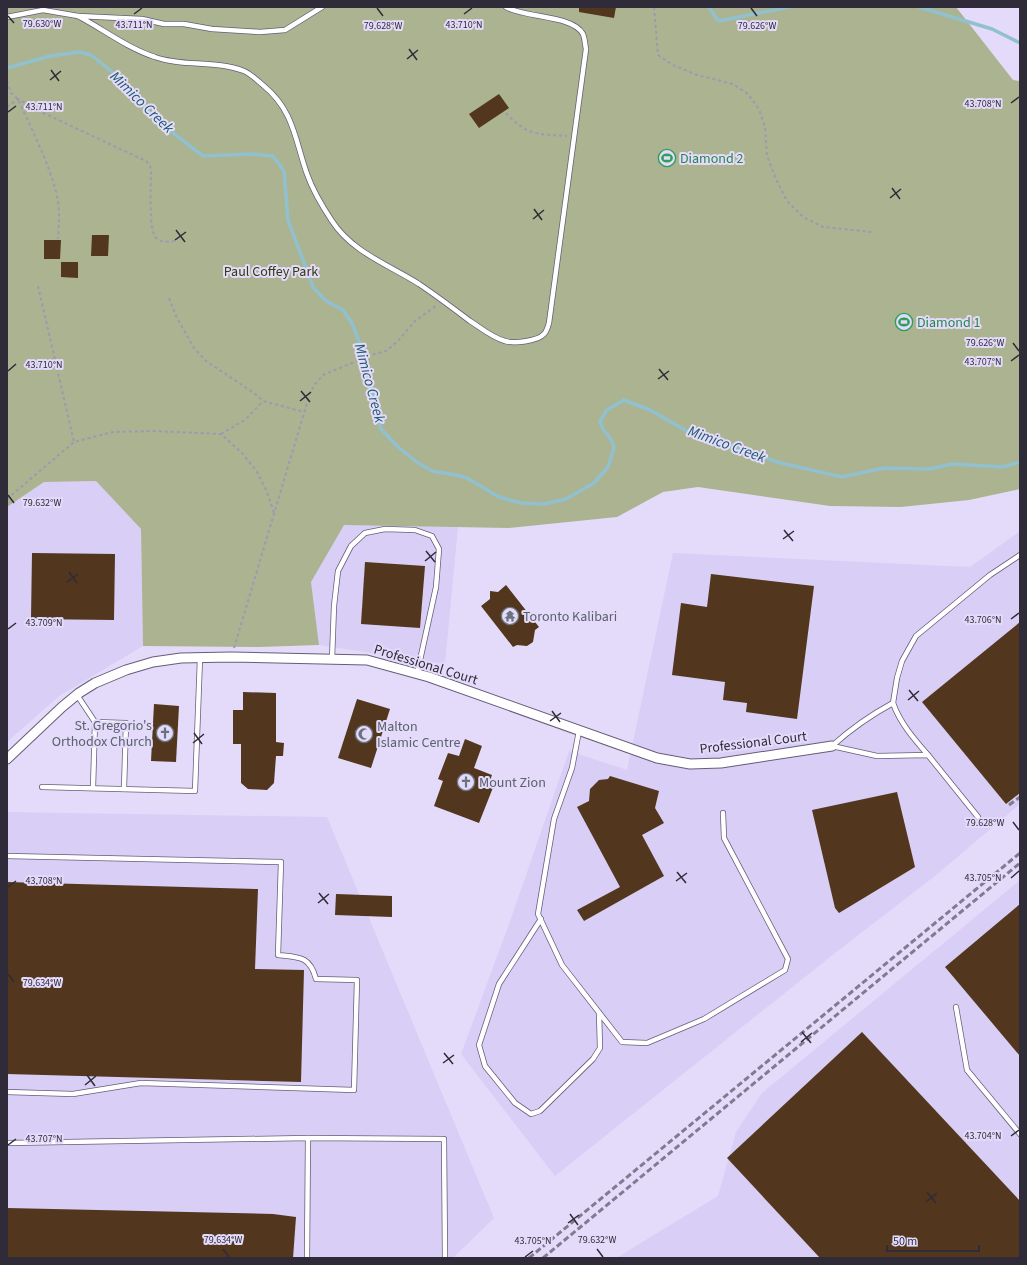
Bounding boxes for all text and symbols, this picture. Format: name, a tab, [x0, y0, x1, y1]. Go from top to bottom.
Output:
text: 79.630°W	[23, 17, 61, 31]
text: 43.711°N	[115, 18, 153, 32]
text: 43.710°N	[445, 18, 483, 32]
text: 79.628°W	[364, 19, 402, 33]
text: 79.626°W	[738, 19, 776, 33]
water label: Mimico Creek	[105, 66, 179, 139]
text: 43.708°N	[964, 97, 1002, 111]
text: 43.711°N	[25, 100, 63, 114]
sports icon: Diamond 2	[657, 148, 677, 168]
place label: Diamond 2	[680, 149, 744, 169]
park label: Paul Coffey Park	[224, 262, 318, 282]
sports icon: Diamond 1	[894, 312, 914, 332]
place label: Diamond 1	[917, 313, 981, 333]
text: 79.626°W	[966, 336, 1004, 350]
water label: Mimico Creek	[349, 341, 390, 426]
text: 43.707°N	[964, 355, 1002, 369]
text: 43.710°N	[25, 358, 63, 372]
water label: Mimico Creek	[685, 421, 770, 469]
text: 79.632°W	[23, 496, 61, 510]
temple icon: Toronto Kalibari	[500, 606, 520, 626]
place label: Toronto Kalibari	[523, 607, 617, 627]
text: 43.706°N	[964, 613, 1002, 627]
text: 43.709°N	[25, 616, 63, 630]
street label: Professional Court	[371, 640, 480, 690]
place label: St. Gregorio's Orthodox Church	[52, 716, 152, 752]
place label: Malton Islamic Centre	[377, 717, 460, 753]
church icon: St. Gregorio's Orthodox Church	[155, 723, 175, 743]
mosque icon: Malton Islamic Centre	[354, 724, 374, 744]
street label: Professional Court	[698, 726, 808, 759]
church icon: Mount Zion	[456, 772, 476, 792]
place label: Mount Zion	[479, 773, 546, 793]
text: 79.628°W	[966, 816, 1004, 830]
text: 43.705°N	[964, 871, 1002, 885]
text: 43.708°N	[25, 874, 63, 888]
text: 79.634°W	[23, 976, 61, 990]
text: 43.704°N	[964, 1129, 1002, 1143]
text: 43.707°N	[25, 1132, 63, 1146]
scale bar	[887, 1227, 979, 1253]
text: 79.634°W	[204, 1233, 242, 1247]
text: 79.632°W	[578, 1233, 616, 1247]
text: 50 m	[893, 1233, 917, 1250]
text: 43.705°N	[514, 1234, 552, 1248]

